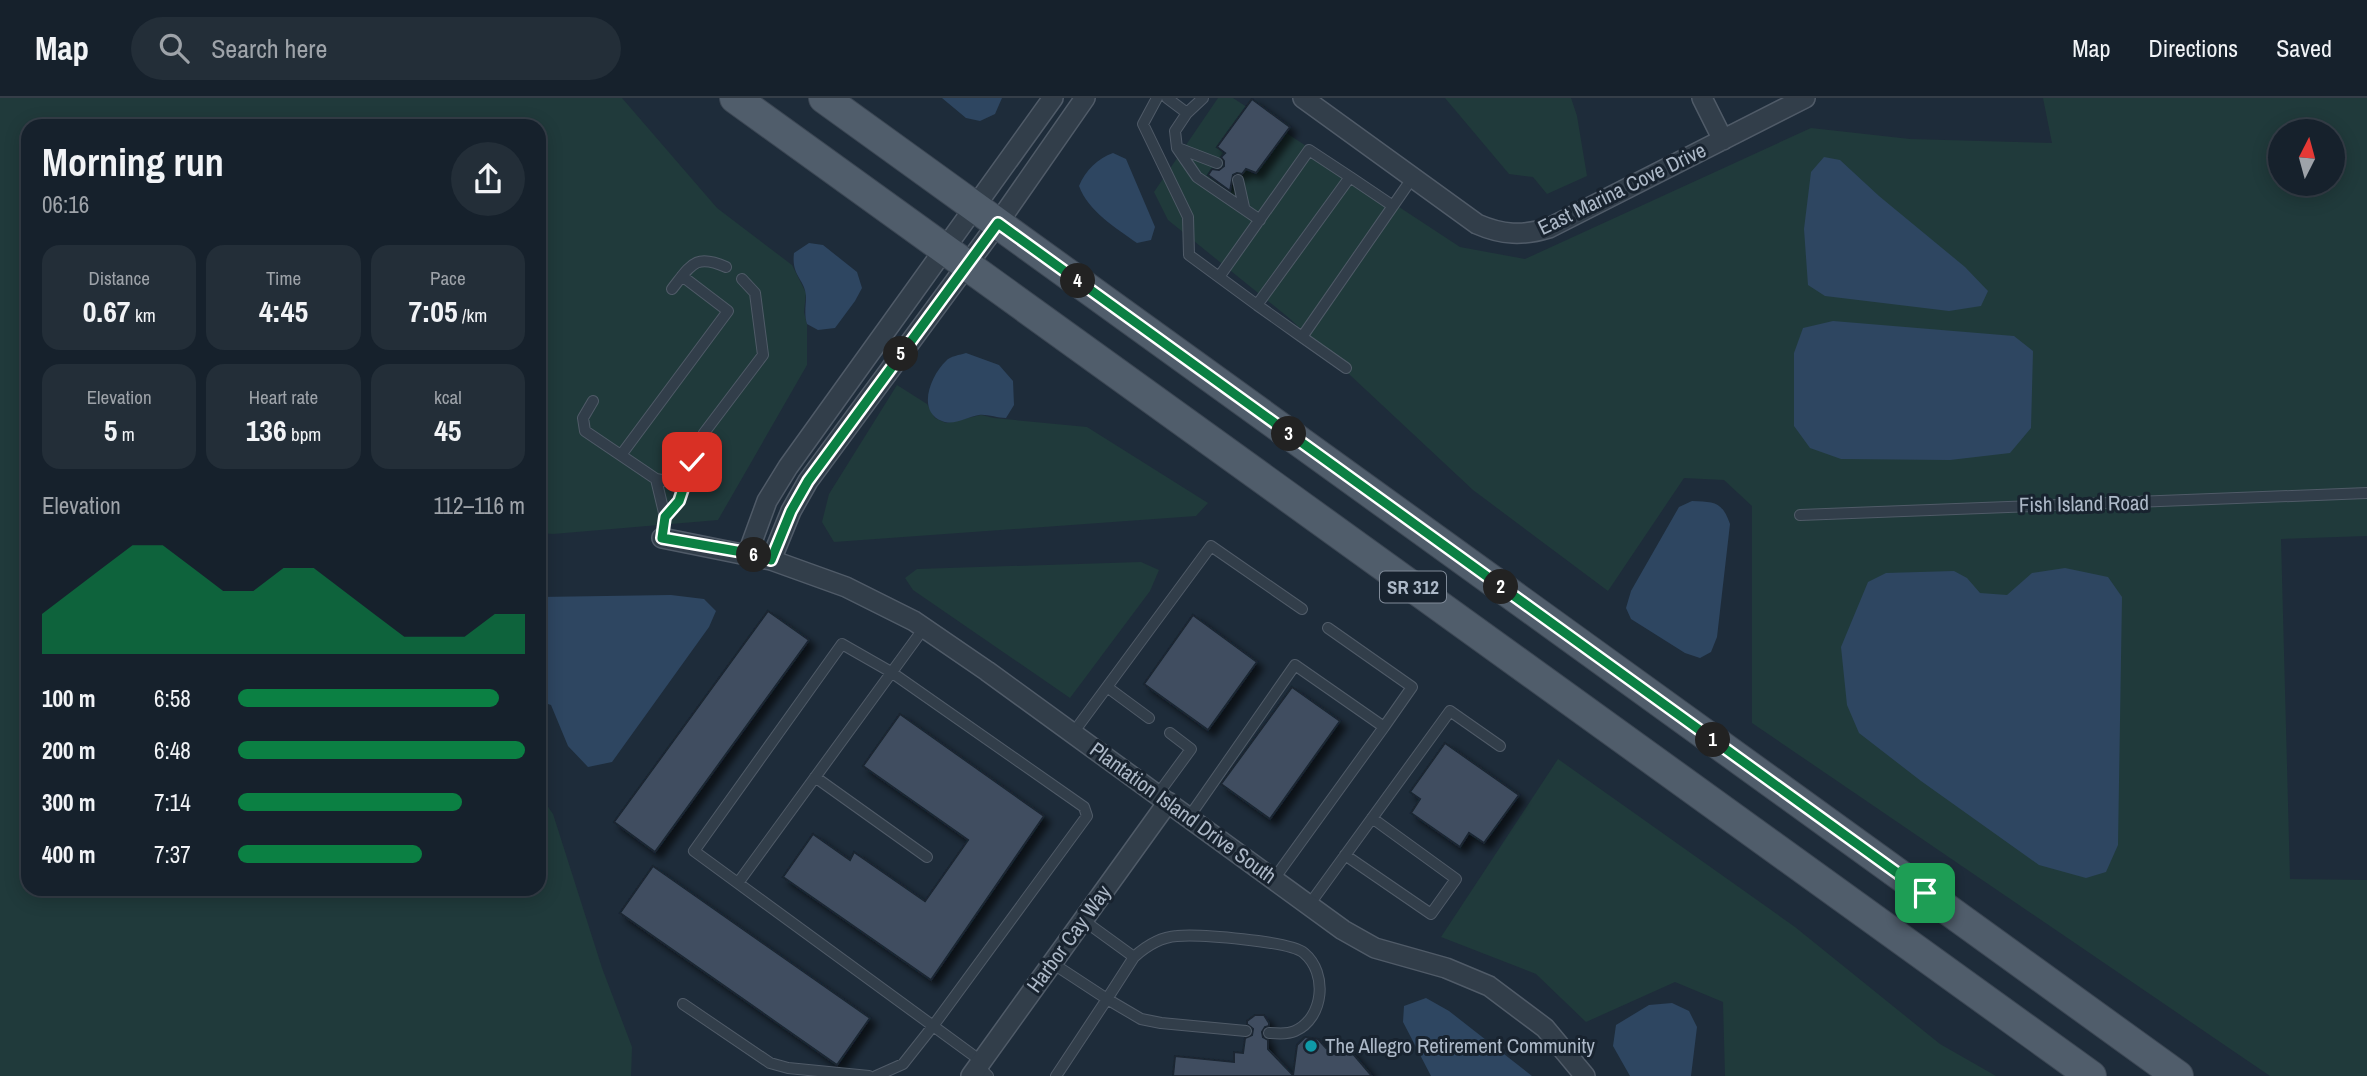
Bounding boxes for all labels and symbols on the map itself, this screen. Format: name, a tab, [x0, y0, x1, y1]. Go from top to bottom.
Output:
north arrow	[2268, 119, 2345, 196]
street label: East Marina Cove Drive	[1533, 135, 1711, 242]
pin: 4	[1060, 264, 1096, 298]
pin: 5	[884, 336, 918, 372]
pin: 3	[1272, 416, 1306, 452]
pin	[662, 432, 722, 492]
street label: Fish Island Road	[2019, 488, 2149, 519]
pin: 6	[736, 538, 772, 573]
pin: 2	[1484, 570, 1518, 604]
road number: SR 312	[1380, 572, 1446, 602]
pin: 1	[1696, 722, 1730, 758]
street label: Plantation Island Drive South	[1084, 735, 1282, 890]
pin	[1895, 863, 1955, 923]
street label: Harbor Cay Way	[1020, 879, 1118, 998]
place label: The Allegro Retirement Community	[1325, 1031, 1595, 1060]
marker: The Allegro Retirement Community	[1303, 1038, 1319, 1054]

